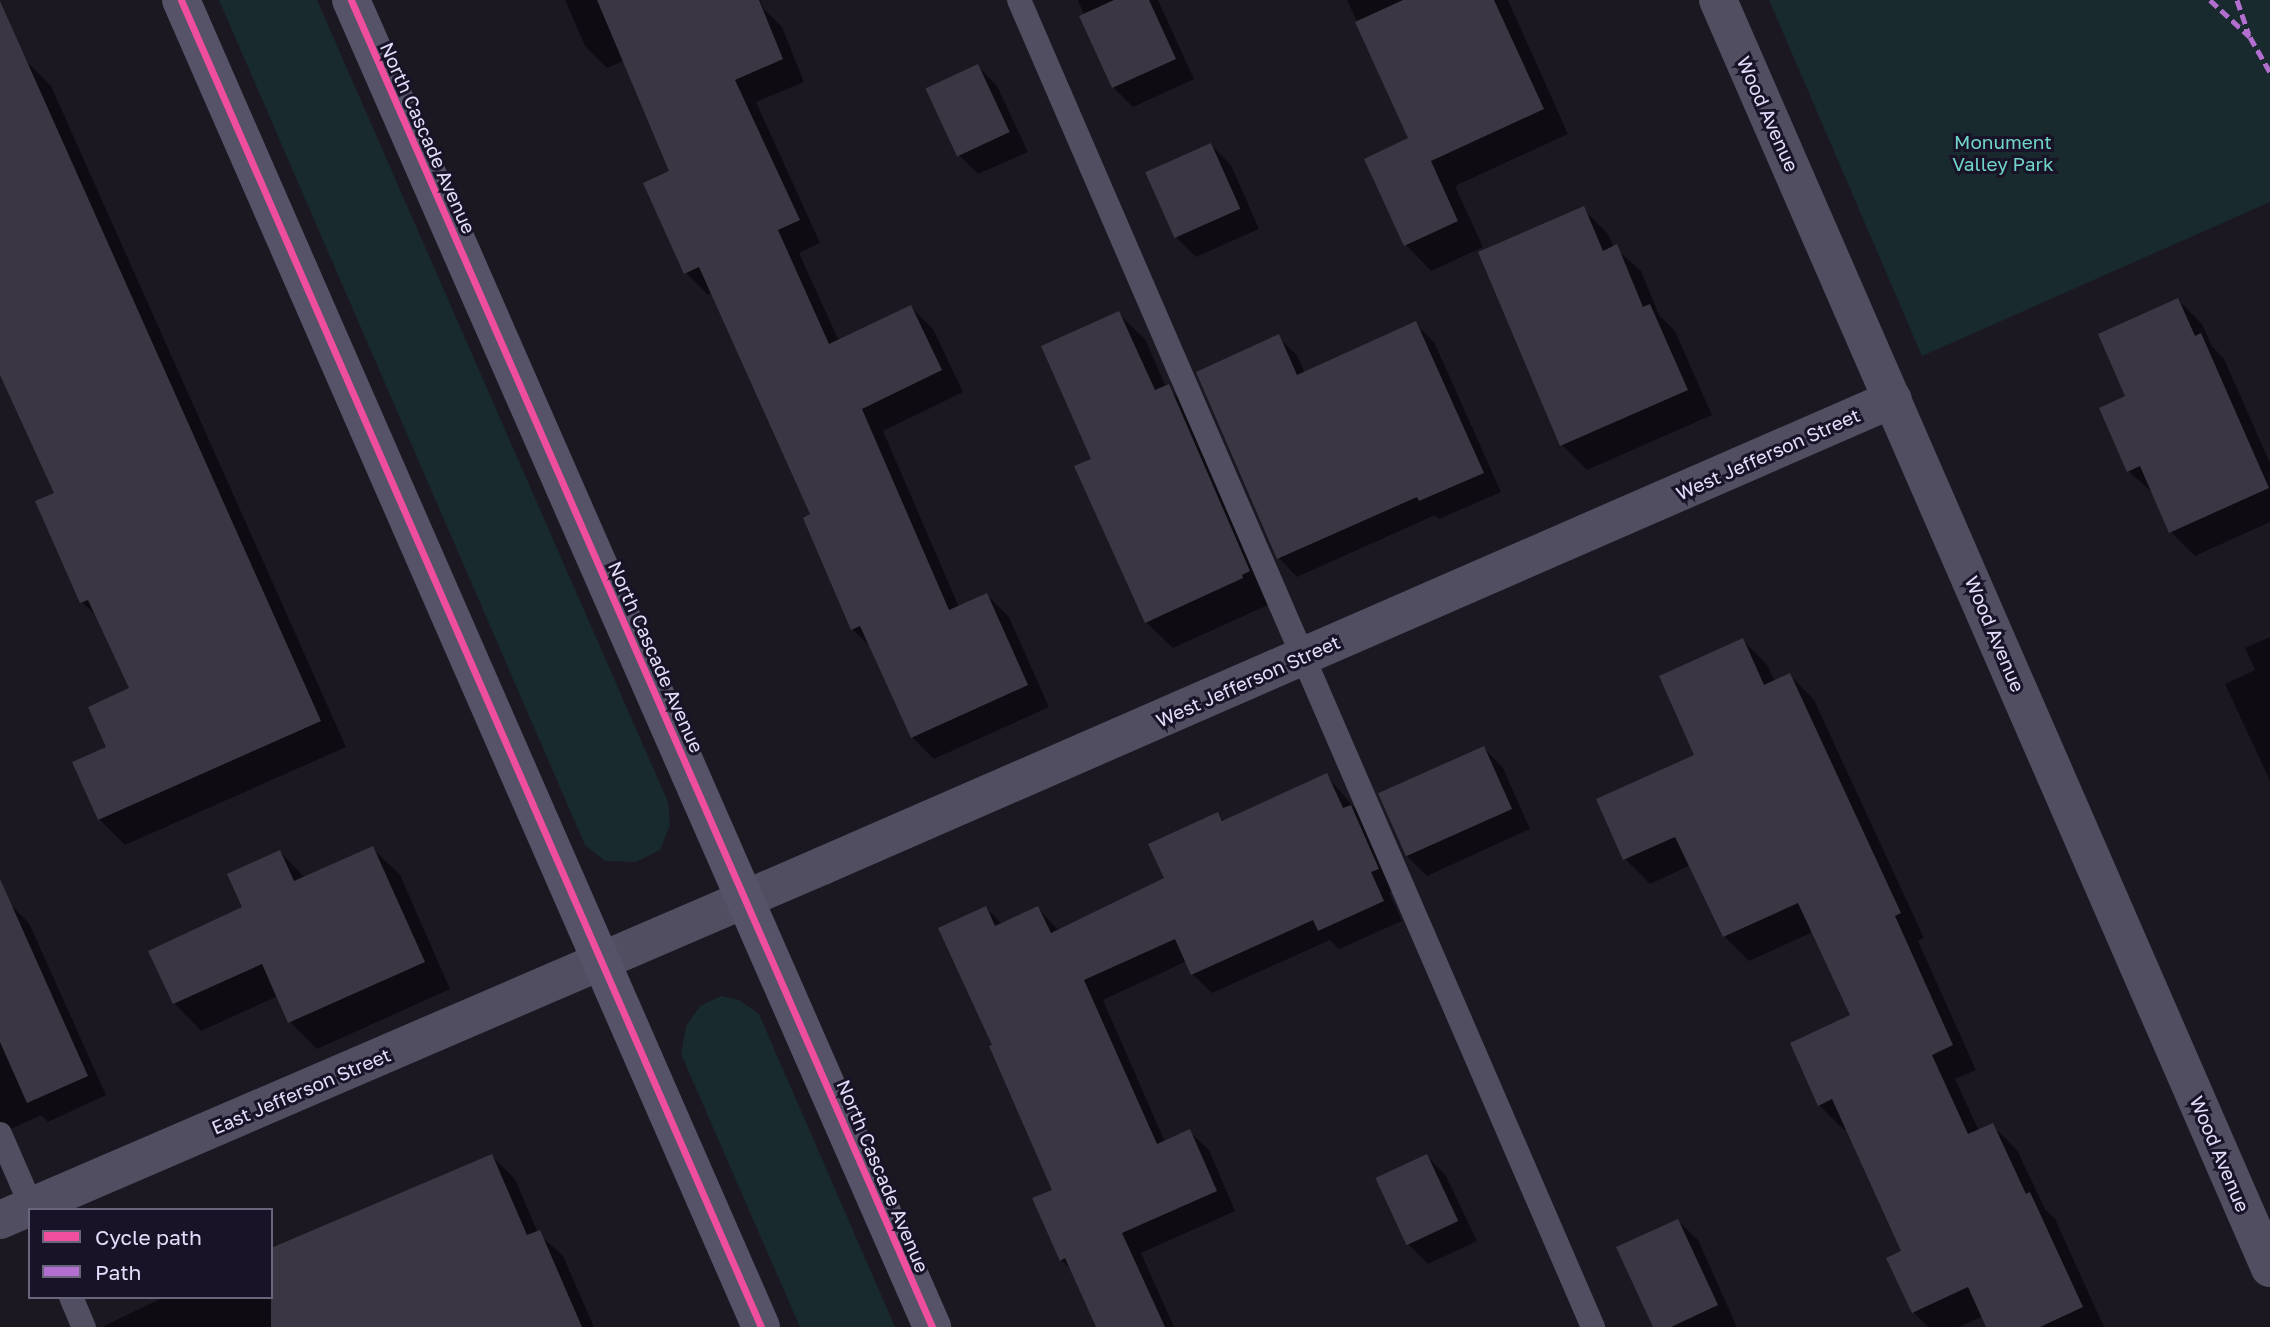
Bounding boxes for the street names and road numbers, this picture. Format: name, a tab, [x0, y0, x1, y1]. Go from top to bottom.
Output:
street label: North Cascade Avenue	[375, 39, 481, 237]
street label: Wood Avenue	[1732, 53, 1804, 175]
street label: West Jefferson Street	[1673, 403, 1863, 505]
street label: North Cascade Avenue	[603, 558, 709, 756]
street label: Wood Avenue	[1960, 573, 2030, 695]
street label: West Jefferson Street	[1153, 630, 1343, 732]
street label: East Jefferson Street	[208, 1043, 394, 1139]
street label: North Cascade Avenue	[832, 1076, 934, 1276]
street label: Wood Avenue	[2185, 1093, 2255, 1215]

